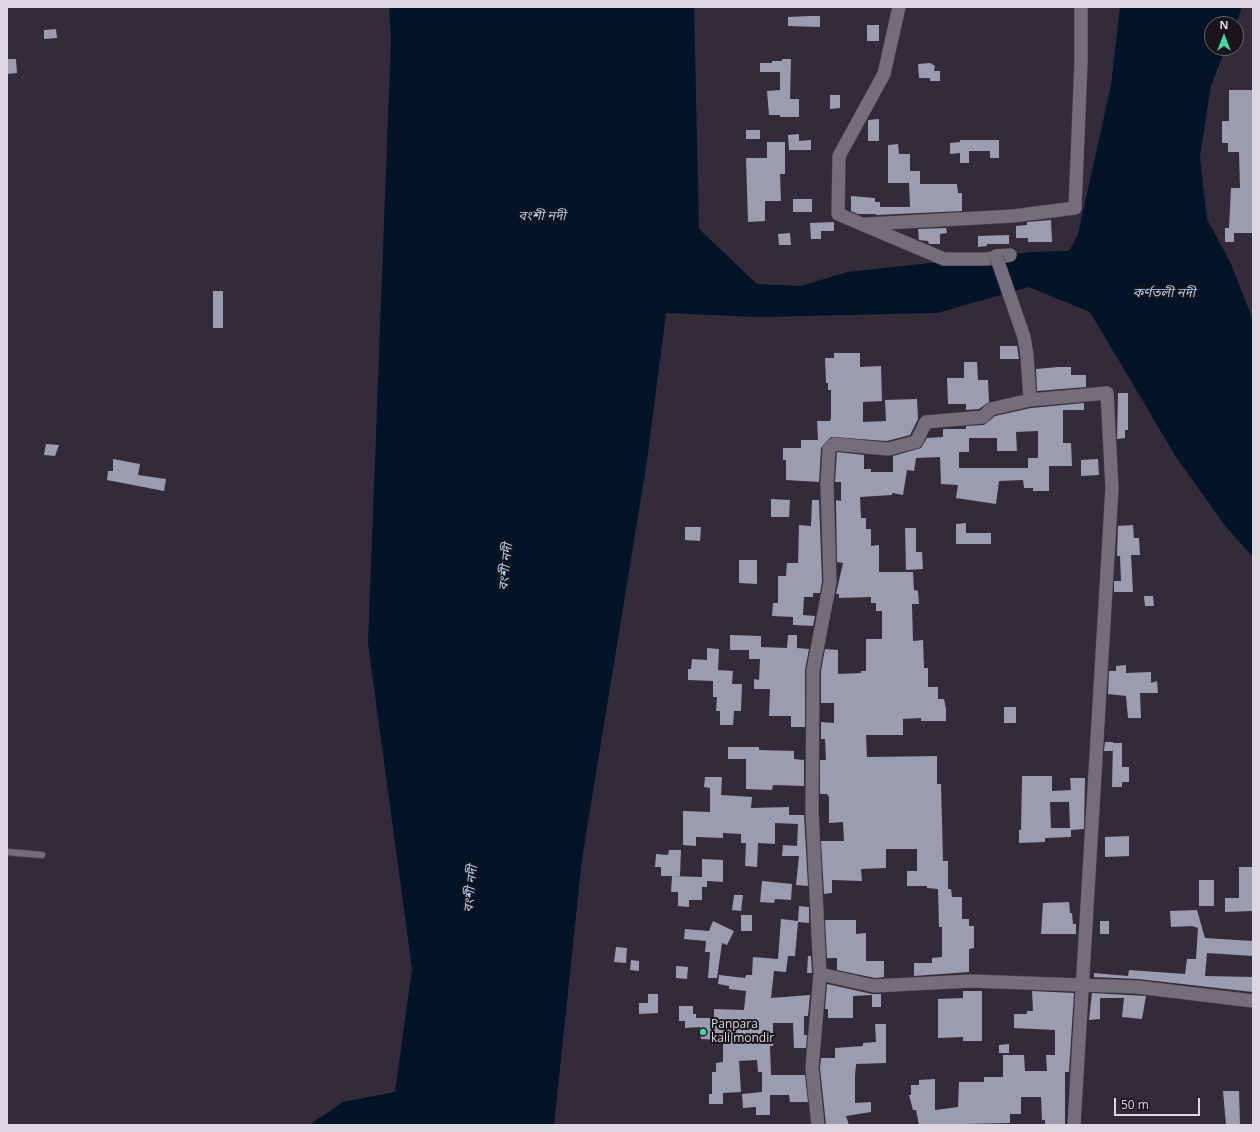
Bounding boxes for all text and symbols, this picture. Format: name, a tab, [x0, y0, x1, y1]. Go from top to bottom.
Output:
north arrow	[1204, 16, 1244, 56]
text: N	[1220, 17, 1228, 32]
water label: বংশী নদী	[518, 208, 566, 224]
water label: কর্ণতলী নদী	[1133, 285, 1195, 301]
water label: বংশী নদী	[496, 543, 516, 591]
water label: বংশী নদী	[461, 865, 481, 913]
place label: Panpara kali mondir	[711, 1018, 774, 1046]
marker: Panpara kali mondir	[698, 1027, 708, 1037]
scale bar	[1116, 1090, 1202, 1116]
text: 50 m	[1121, 1096, 1149, 1113]

